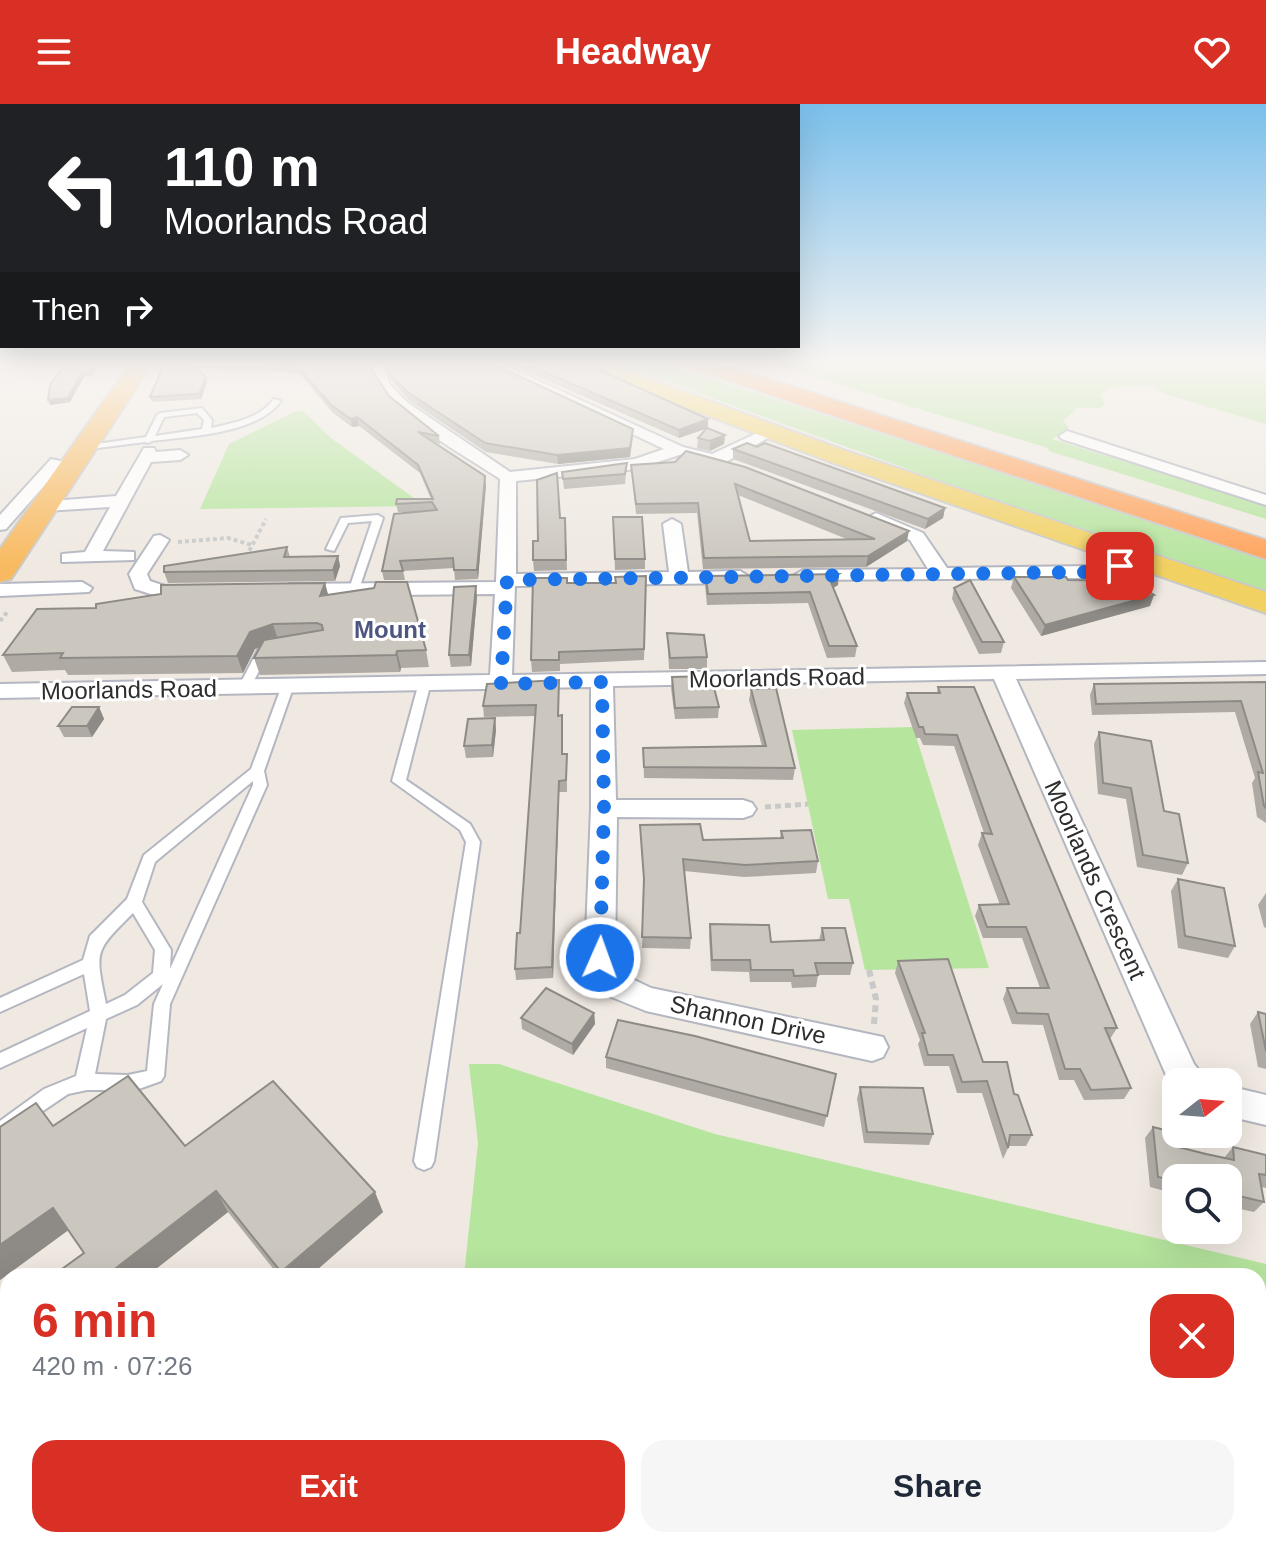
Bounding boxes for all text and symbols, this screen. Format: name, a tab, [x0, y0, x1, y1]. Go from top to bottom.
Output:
icon: menu	[32, 30, 76, 74]
icon: heart	[1190, 30, 1234, 74]
text: Headway	[555, 31, 711, 72]
text: 110 m	[164, 135, 320, 198]
icon: left	[32, 136, 136, 240]
text: Moorlands Road	[164, 201, 428, 242]
icon: right	[116, 288, 160, 332]
text: Then	[32, 293, 100, 326]
pin	[1086, 532, 1154, 600]
icon: arrive	[1098, 544, 1142, 588]
district label: Mount	[354, 616, 426, 643]
street label: Moorlands Road	[689, 662, 865, 693]
street label: Moorlands Road	[41, 674, 217, 705]
street label: Moorlands Crescent	[1039, 776, 1152, 984]
position arrow	[558, 916, 642, 1000]
street label: Shannon Drive	[668, 990, 829, 1049]
north arrow	[1162, 1068, 1242, 1148]
map controls	[1162, 1068, 1242, 1244]
button: search	[1162, 1164, 1242, 1244]
text: 6 min	[32, 1294, 157, 1347]
button: close	[1150, 1294, 1234, 1378]
text: 420 m · 07:26	[32, 1351, 192, 1381]
button: Exit	[32, 1440, 625, 1532]
button: Share	[641, 1440, 1234, 1532]

